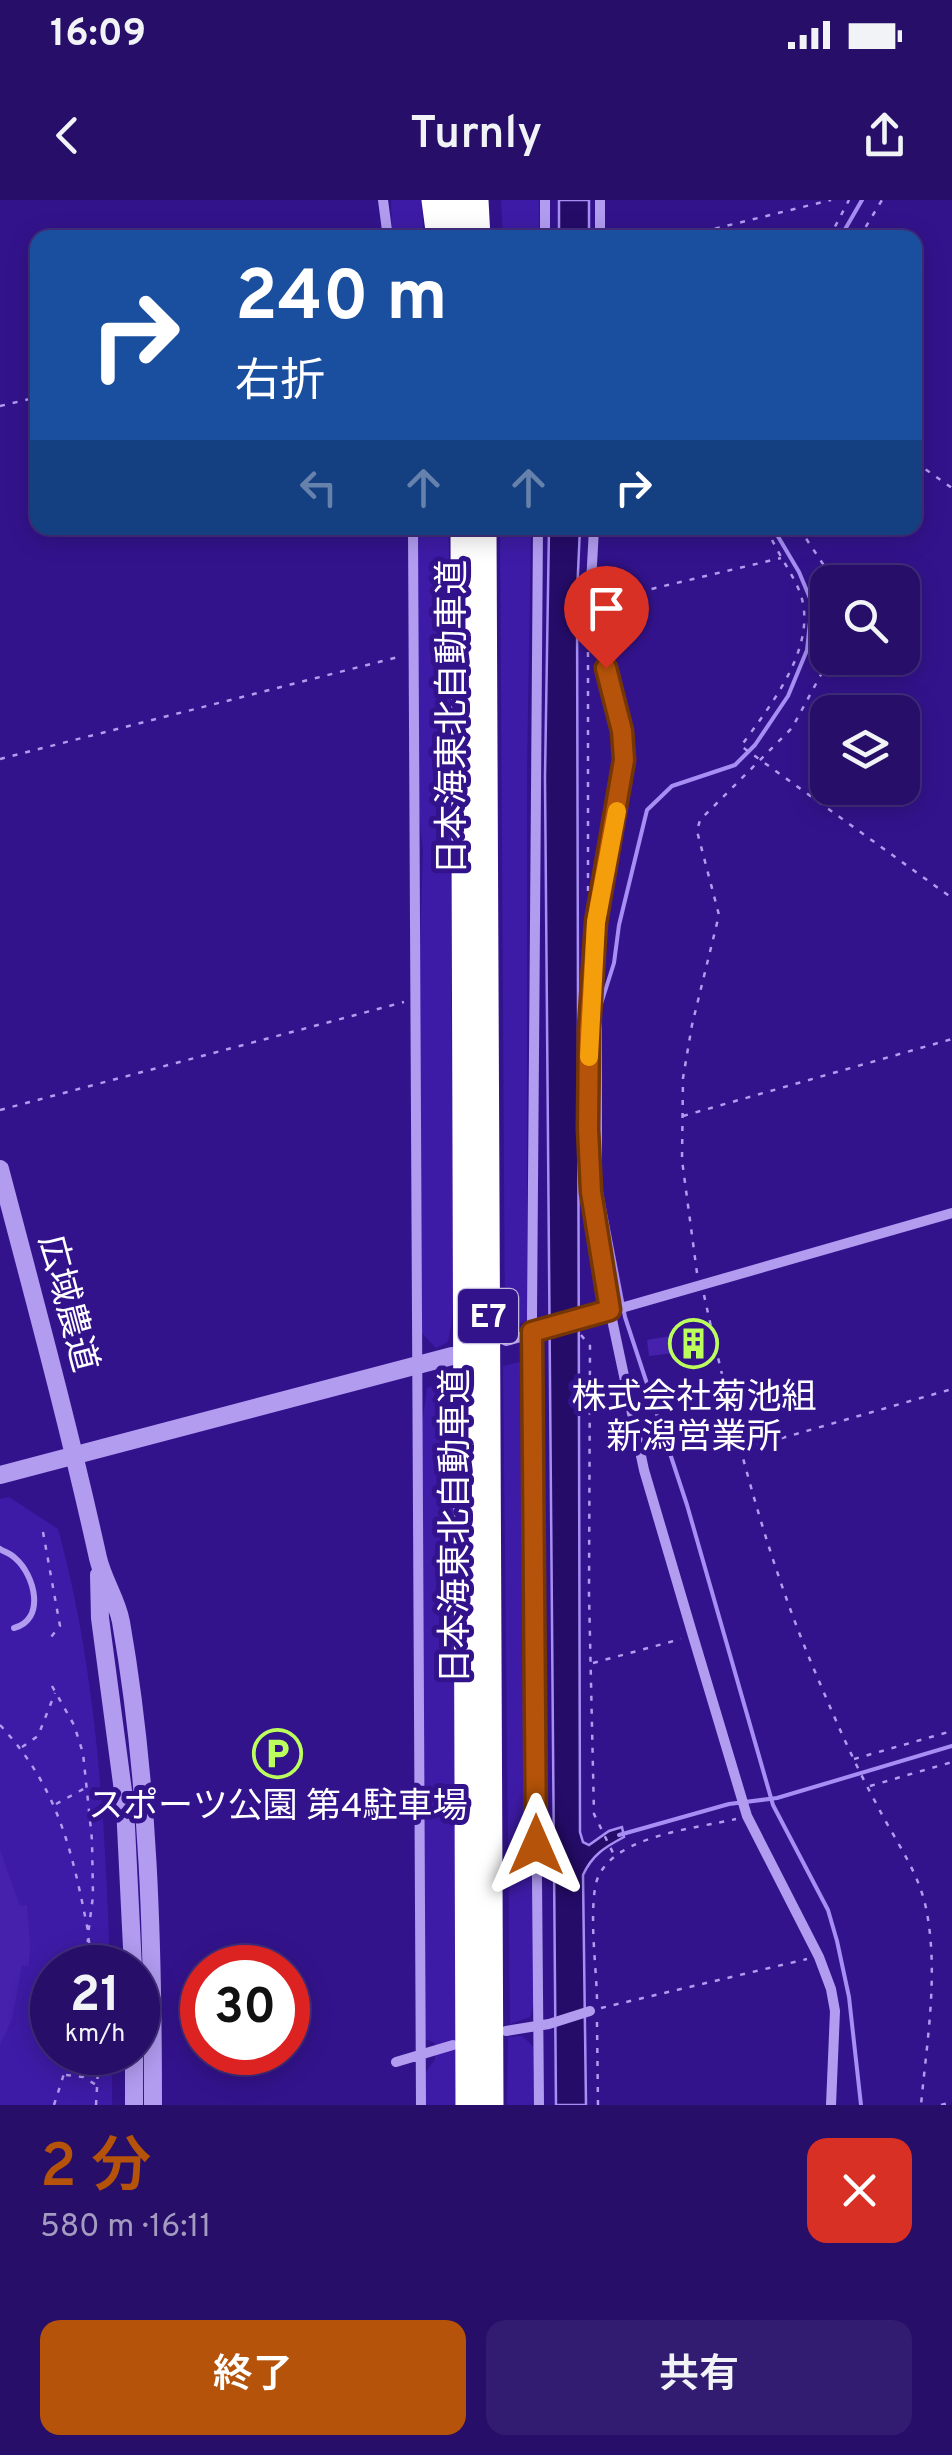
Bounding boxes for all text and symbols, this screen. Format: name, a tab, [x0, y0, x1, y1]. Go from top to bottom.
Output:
text: 16:09	[50, 11, 146, 60]
text: Turnly	[410, 107, 542, 164]
icon: back	[40, 108, 95, 163]
icon: share	[857, 108, 912, 163]
text: 240 m	[235, 256, 448, 345]
icon: right	[70, 270, 200, 400]
text: 右折	[235, 355, 325, 412]
icon: left	[291, 460, 346, 515]
icon: ahead	[396, 460, 451, 515]
icon: ahead	[501, 460, 556, 515]
icon: right	[606, 460, 661, 515]
street label: 日本海東北自動車道	[432, 559, 476, 875]
map controls	[810, 565, 920, 805]
button: search	[810, 565, 920, 675]
pin	[564, 566, 649, 669]
icon: arrive	[579, 581, 634, 636]
button: layers	[810, 695, 920, 805]
street label: 広域農道	[27, 1230, 105, 1377]
road number: E7	[458, 1289, 518, 1343]
building icon: 株式会社菊池組 新潟営業所	[668, 1318, 720, 1370]
street label: 日本海東北自動車道	[435, 1368, 479, 1684]
place label: 株式会社菊池組 新潟営業所	[571, 1377, 817, 1461]
parking icon: スポーツ公園 第4駐車場	[252, 1727, 304, 1779]
place label: スポーツ公園 第4駐車場	[88, 1786, 468, 1830]
position arrow	[484, 1793, 588, 1897]
speed limit sign: 30	[180, 1945, 310, 2075]
text: 21	[70, 1966, 120, 2029]
text: km/h	[65, 2019, 125, 2051]
text: 2 分	[40, 2132, 151, 2208]
button: close	[807, 2138, 912, 2243]
text: 580 m · 16:11	[40, 2208, 211, 2248]
button: 終了	[40, 2320, 466, 2435]
button: 共有	[486, 2320, 912, 2435]

